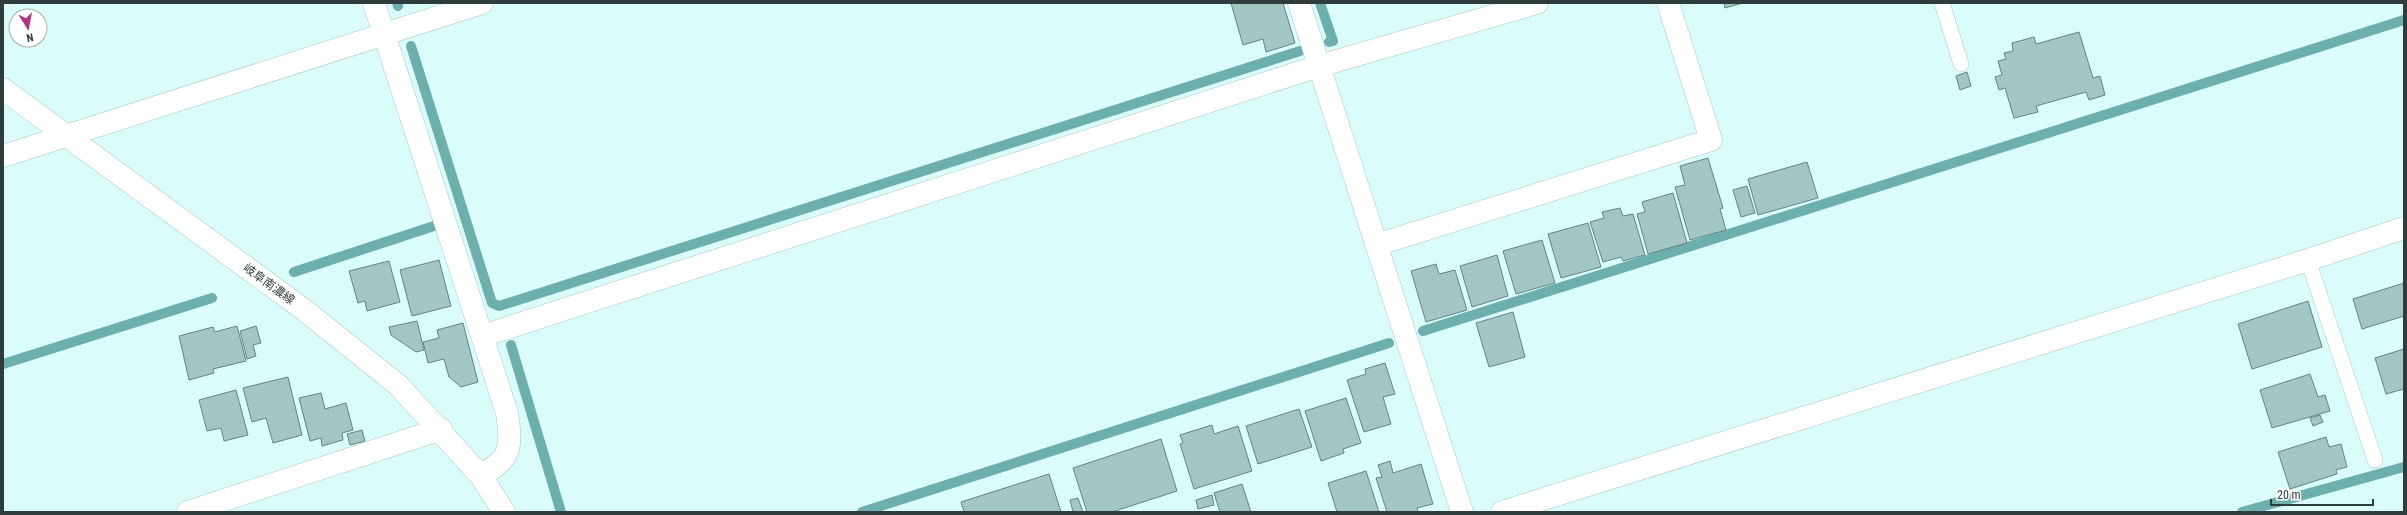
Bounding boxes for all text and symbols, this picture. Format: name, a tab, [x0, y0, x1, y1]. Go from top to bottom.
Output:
north arrow	[8, 8, 48, 48]
text: N	[25, 30, 34, 44]
street label: 岐阜南濃線	[241, 261, 297, 307]
scale bar	[2271, 481, 2373, 507]
text: 20 m	[2277, 488, 2301, 502]

